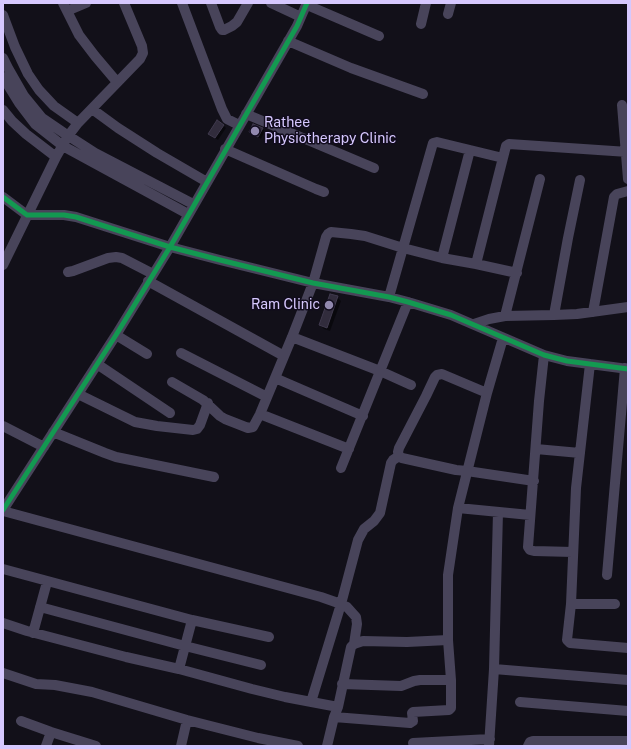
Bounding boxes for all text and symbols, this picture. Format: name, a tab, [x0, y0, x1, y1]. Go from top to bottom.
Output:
place label: Rathee Physiotherapy Clinic	[264, 115, 396, 148]
marker: Rathee Physiotherapy Clinic	[249, 125, 261, 137]
place label: Ram Clinic	[251, 297, 320, 313]
marker: Ram Clinic	[323, 299, 335, 311]

